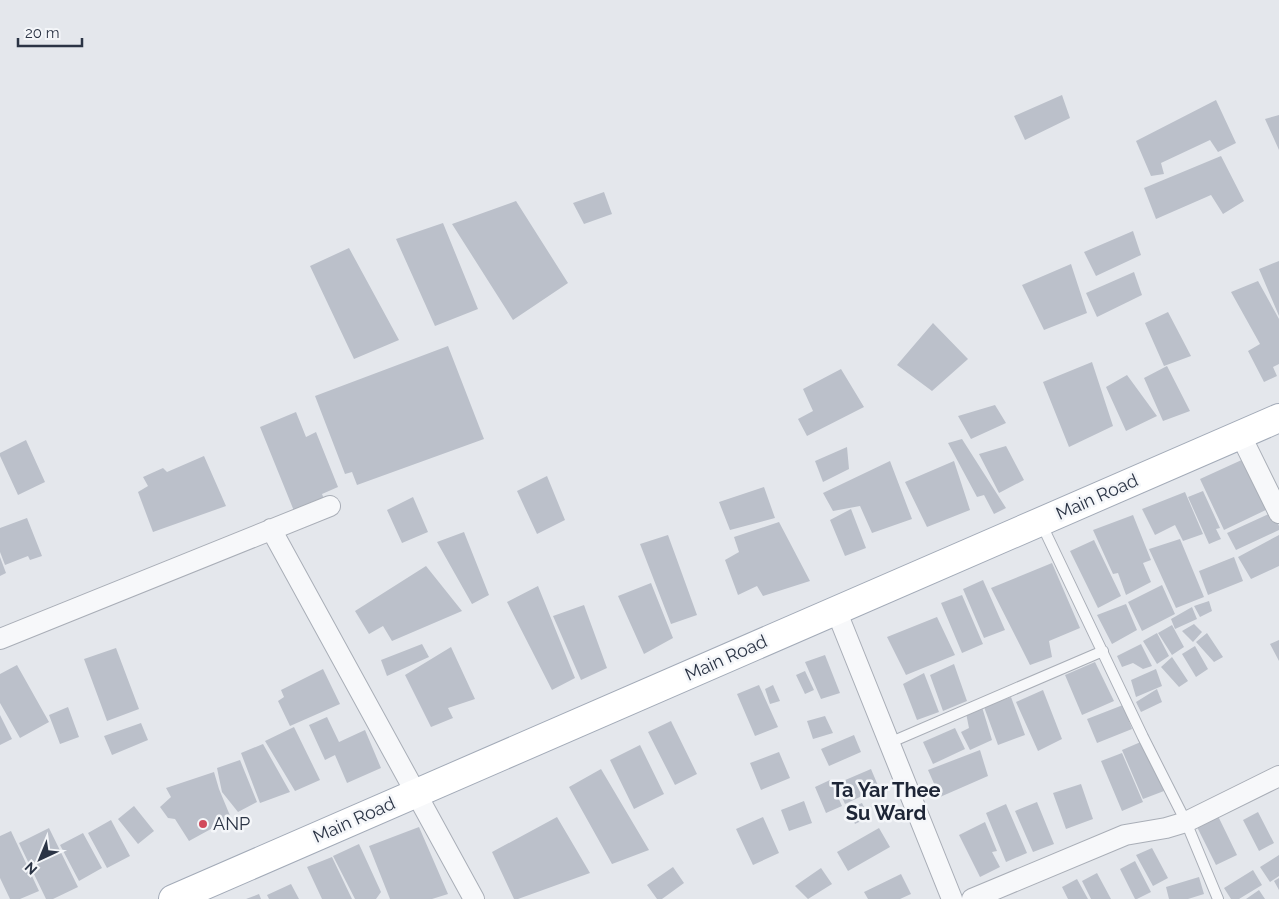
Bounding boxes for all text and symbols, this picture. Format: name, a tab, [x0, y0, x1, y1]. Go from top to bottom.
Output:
scale bar	[18, 15, 81, 47]
text: 20 m	[25, 24, 60, 42]
street label: Main Road	[1052, 469, 1141, 524]
street label: Main Road	[681, 630, 770, 685]
district label: Ta Yar Thee Su Ward	[831, 778, 941, 825]
street label: Main Road	[309, 792, 398, 847]
place label: ANP	[213, 813, 250, 834]
marker: ANP	[197, 818, 209, 830]
north arrow	[15, 834, 65, 884]
text: N	[22, 859, 40, 878]

